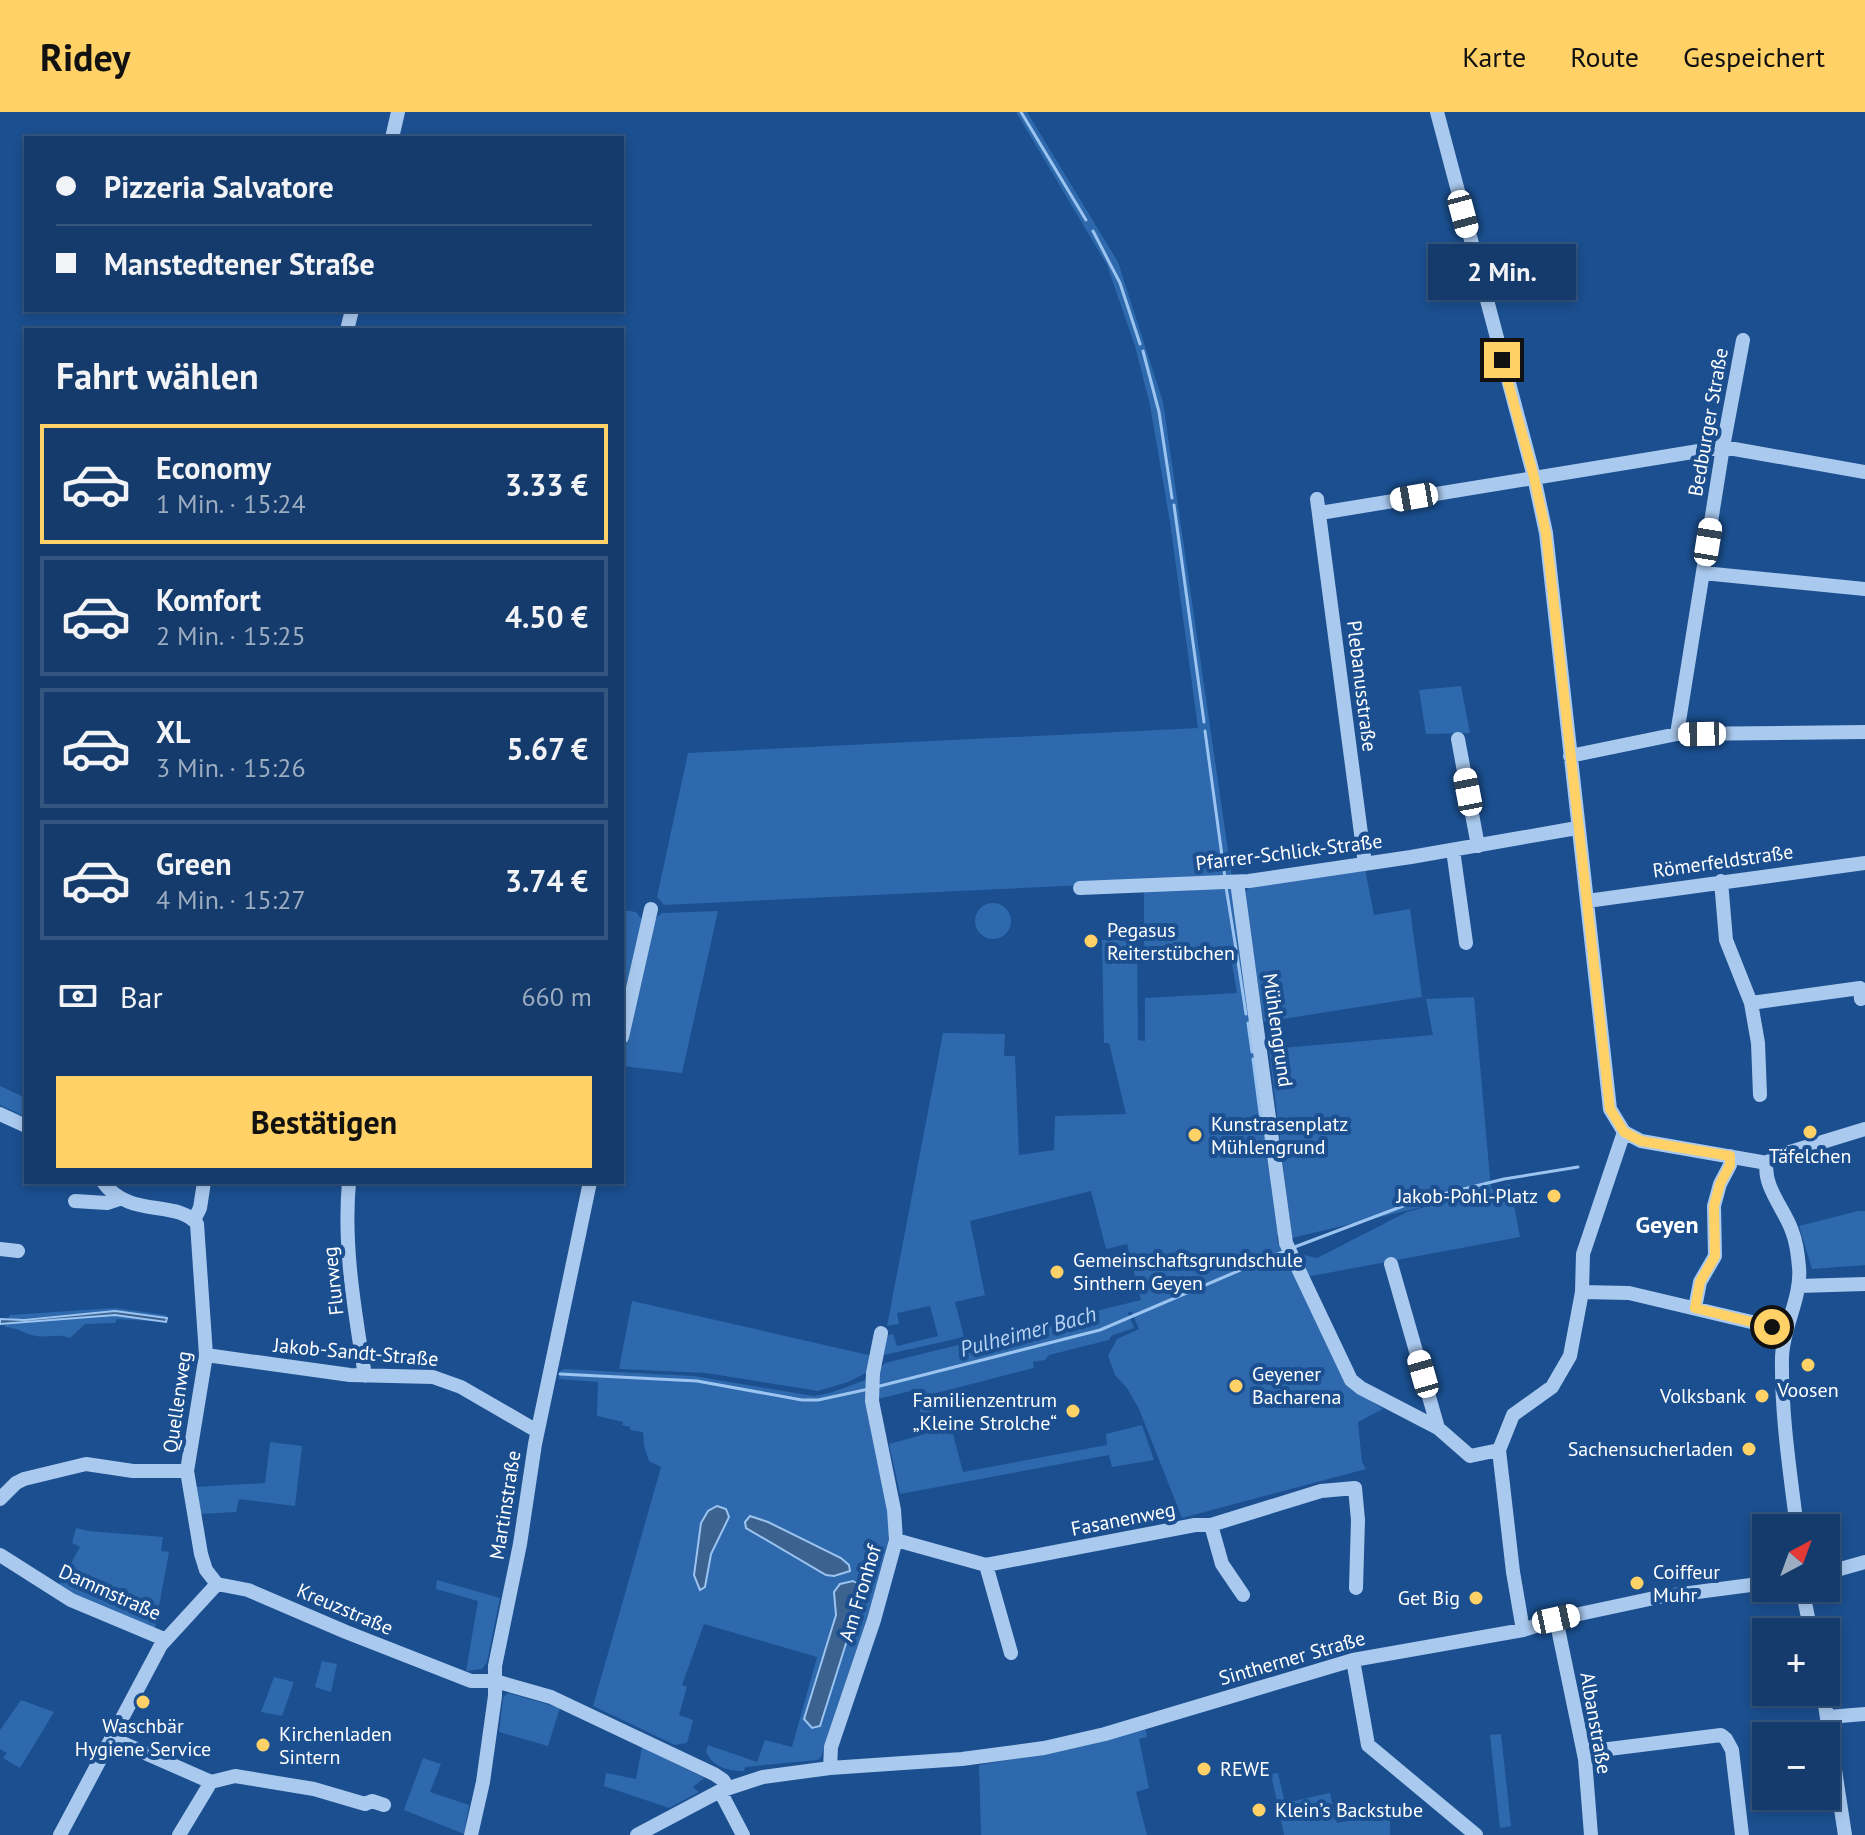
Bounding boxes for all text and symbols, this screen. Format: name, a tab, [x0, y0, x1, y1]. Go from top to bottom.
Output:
text: Ridey	[40, 32, 131, 81]
text: Karte	[1462, 38, 1526, 75]
text: Route	[1570, 38, 1639, 75]
text: Gespeichert	[1683, 38, 1825, 75]
text: Pizzeria Salvatore	[104, 167, 334, 206]
car	[1445, 188, 1481, 240]
text: Manstedtener Straße	[104, 244, 375, 283]
callout: 2 Min.	[1428, 244, 1576, 300]
text: 2 Min.	[1467, 255, 1537, 288]
route end	[1484, 342, 1520, 378]
street label: Bedburger Straße	[1682, 346, 1734, 498]
text: Fahrt wählen	[56, 352, 259, 399]
icon: car	[60, 448, 132, 520]
text: Economy	[156, 448, 271, 487]
text: 3.33 €	[505, 465, 588, 504]
car	[1388, 481, 1440, 513]
text: 1 Min. · 15:24	[156, 487, 306, 520]
car	[1692, 516, 1724, 568]
icon: car	[60, 580, 132, 652]
text: Komfort	[156, 580, 261, 619]
text: 4.50 €	[505, 597, 588, 636]
text: 2 Min. · 15:25	[156, 619, 306, 652]
street label: Plebanusstraße	[1341, 619, 1383, 753]
icon: car	[60, 712, 132, 784]
text: XL	[156, 712, 190, 751]
car	[1678, 722, 1726, 746]
text: 5.67 €	[507, 729, 588, 768]
text: 3 Min. · 15:26	[156, 751, 306, 784]
car	[1452, 766, 1484, 818]
street label: Pfarrer-Schlick-Straße	[1194, 828, 1384, 876]
street label: Römerfeldstraße	[1651, 838, 1795, 884]
icon: car	[60, 844, 132, 916]
text: Green	[156, 844, 231, 883]
text: 3.74 €	[505, 861, 588, 900]
text: 4 Min. · 15:27	[156, 883, 306, 916]
place label: Pegasus Reiterstübchen	[1107, 917, 1235, 966]
marker: Pegasus Reiterstübchen	[1082, 932, 1100, 950]
street label: Mühlengrund	[1257, 971, 1299, 1089]
icon: cash	[56, 974, 100, 1018]
text: Bar	[120, 977, 163, 1016]
text: 660 m	[521, 980, 592, 1013]
button: Bestätigen	[56, 1076, 592, 1168]
place label: Kunstrasenplatz Mühlengrund	[1211, 1111, 1348, 1160]
marker: Täfelchen	[1801, 1123, 1819, 1141]
marker: Kunstrasenplatz Mühlengrund	[1186, 1126, 1204, 1144]
place label: Täfelchen	[1769, 1143, 1851, 1169]
place label: Jakob-Pohl-Platz	[1395, 1183, 1538, 1209]
marker: Jakob-Pohl-Platz	[1545, 1187, 1563, 1205]
district label: Geyen	[1635, 1209, 1699, 1240]
street label: Flurweg	[316, 1245, 350, 1317]
place label: Gemeinschaftsgrundschule Sinthern Geyen	[1073, 1247, 1303, 1296]
marker: Gemeinschaftsgrundschule Sinthern Geyen	[1048, 1263, 1066, 1281]
water label: Pulheimer Bach	[957, 1299, 1099, 1363]
route start	[1754, 1309, 1790, 1345]
street label: Jakob-Sandt-Straße	[271, 1332, 440, 1372]
car	[1405, 1348, 1441, 1400]
street label: Quellenweg	[157, 1349, 197, 1455]
marker: Voosen	[1799, 1356, 1817, 1374]
place label: Geyener Bacharena	[1252, 1361, 1341, 1410]
marker: Geyener Bacharena	[1227, 1377, 1245, 1395]
place label: Voosen	[1776, 1377, 1839, 1403]
place label: Volksbank	[1659, 1383, 1746, 1409]
place label: Familienzentrum „Kleine Strolche“	[913, 1387, 1057, 1436]
marker: Volksbank	[1753, 1387, 1771, 1405]
marker: Familienzentrum „Kleine Strolche“	[1064, 1402, 1082, 1420]
place label: Sachensucherladen	[1568, 1436, 1733, 1462]
marker: Sachensucherladen	[1740, 1440, 1758, 1458]
street label: Martinstraße	[484, 1449, 526, 1561]
street label: Fasanenweg	[1069, 1496, 1177, 1542]
north arrow	[1752, 1514, 1840, 1602]
map controls	[1752, 1514, 1840, 1810]
street label: Am Fronhof	[833, 1540, 888, 1645]
street label: Dammstraße	[55, 1558, 165, 1626]
place label: Coiffeur Muhr	[1653, 1559, 1720, 1608]
marker: Coiffeur Muhr	[1628, 1574, 1646, 1592]
street label: Kreuzstraße	[293, 1577, 397, 1641]
place label: Get Big	[1398, 1585, 1460, 1611]
marker: Get Big	[1467, 1589, 1485, 1607]
car	[1530, 1602, 1582, 1636]
button: +	[1752, 1618, 1840, 1706]
street label: Sintherner Straße	[1216, 1625, 1368, 1691]
street label: Albanstraße	[1574, 1670, 1618, 1776]
marker: Waschbär Hygiene Service	[134, 1693, 152, 1711]
place label: Waschbär Hygiene Service	[75, 1713, 211, 1762]
place label: Kirchenladen Sintern	[279, 1721, 392, 1770]
button: −	[1752, 1722, 1840, 1810]
marker: Kirchenladen Sintern	[254, 1736, 272, 1754]
place label: REWE	[1220, 1756, 1270, 1782]
marker: REWE	[1195, 1760, 1213, 1778]
place label: Klein’s Backstube	[1275, 1797, 1423, 1823]
marker: Klein’s Backstube	[1250, 1801, 1268, 1819]

